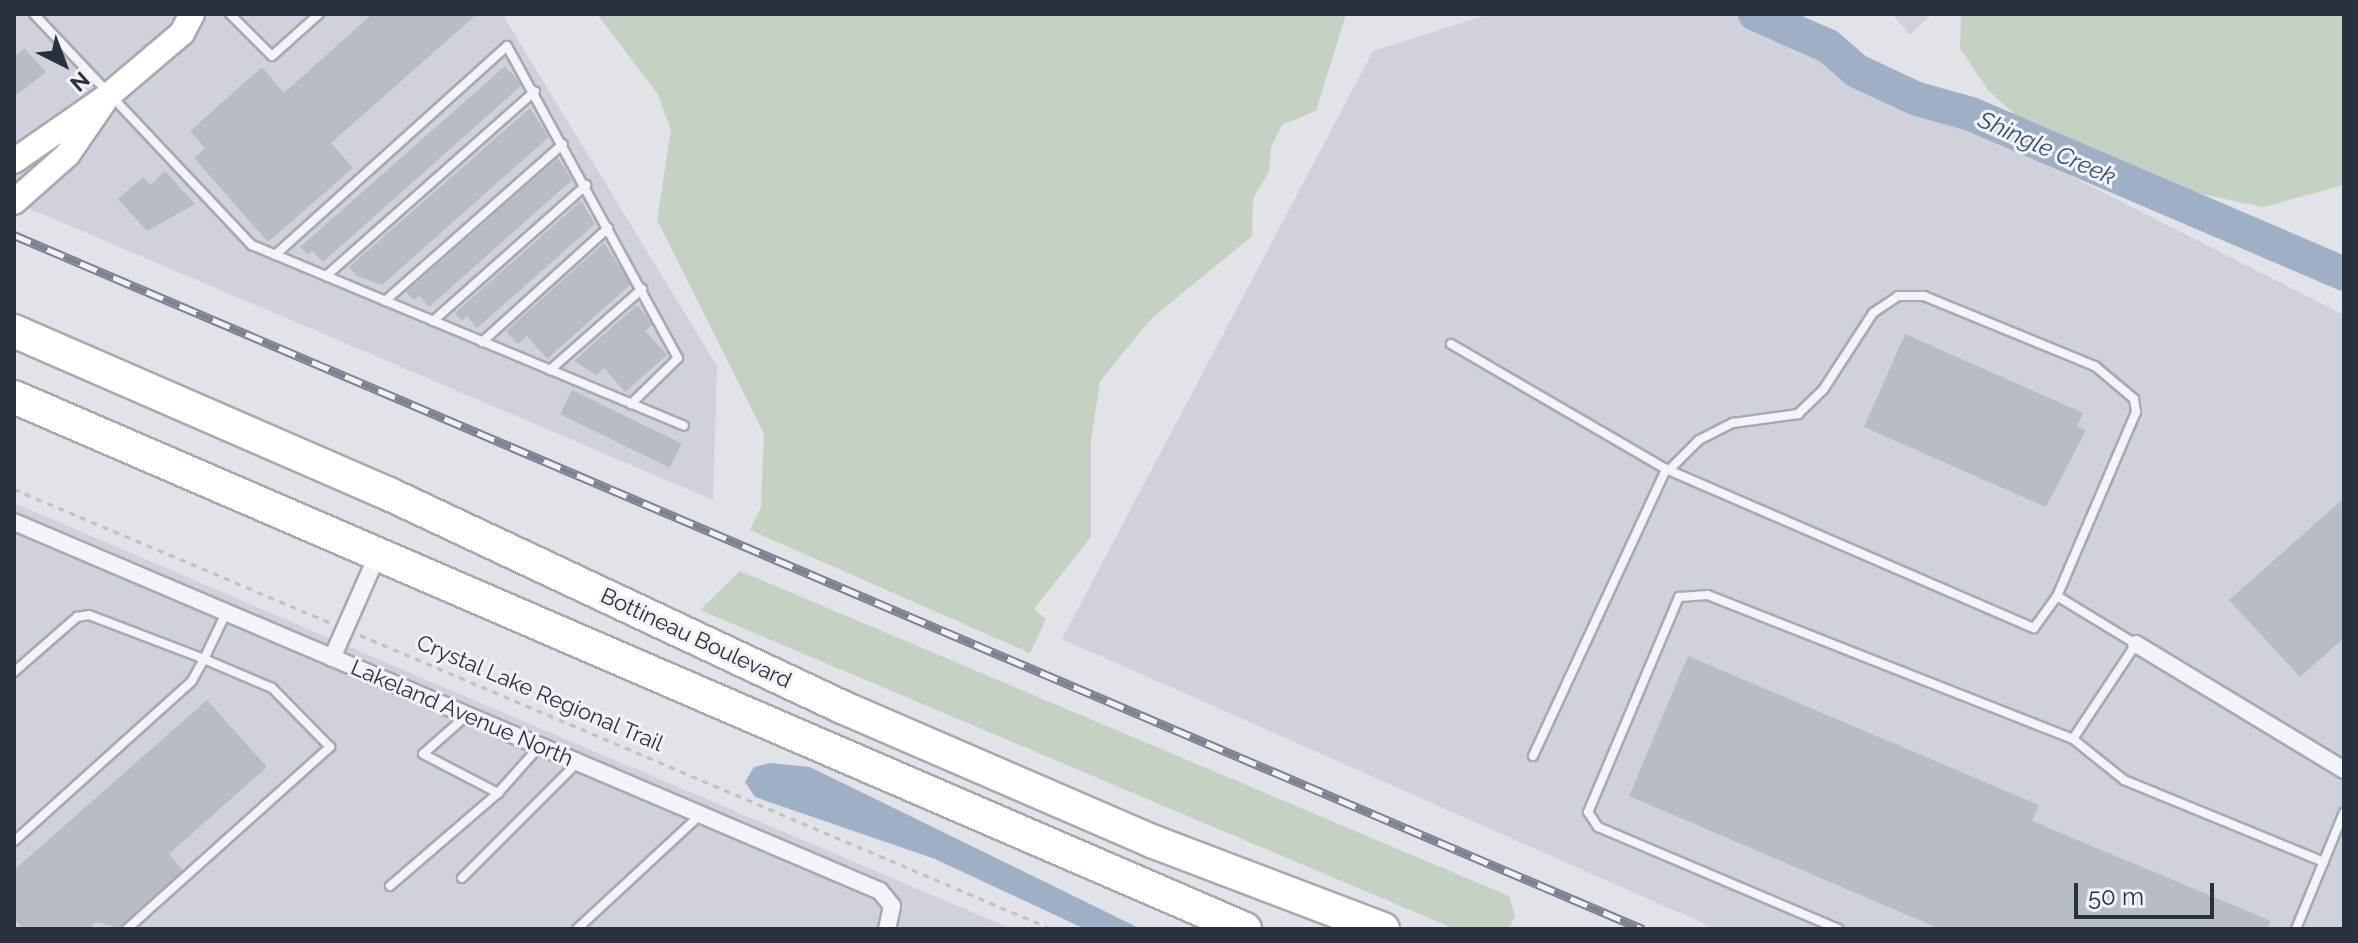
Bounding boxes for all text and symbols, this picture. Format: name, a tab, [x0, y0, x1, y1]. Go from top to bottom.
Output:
north arrow	[24, 24, 104, 104]
text: N	[65, 67, 95, 97]
water label: Shingle Creek	[1974, 105, 2120, 191]
street label: Bottineau Boulevard	[596, 582, 796, 694]
street label: Crystal Lake Regional Trail	[412, 629, 668, 757]
street label: Lakeland Avenue North	[347, 654, 577, 772]
scale bar	[2078, 867, 2218, 917]
text: 50 m	[2088, 882, 2144, 911]

